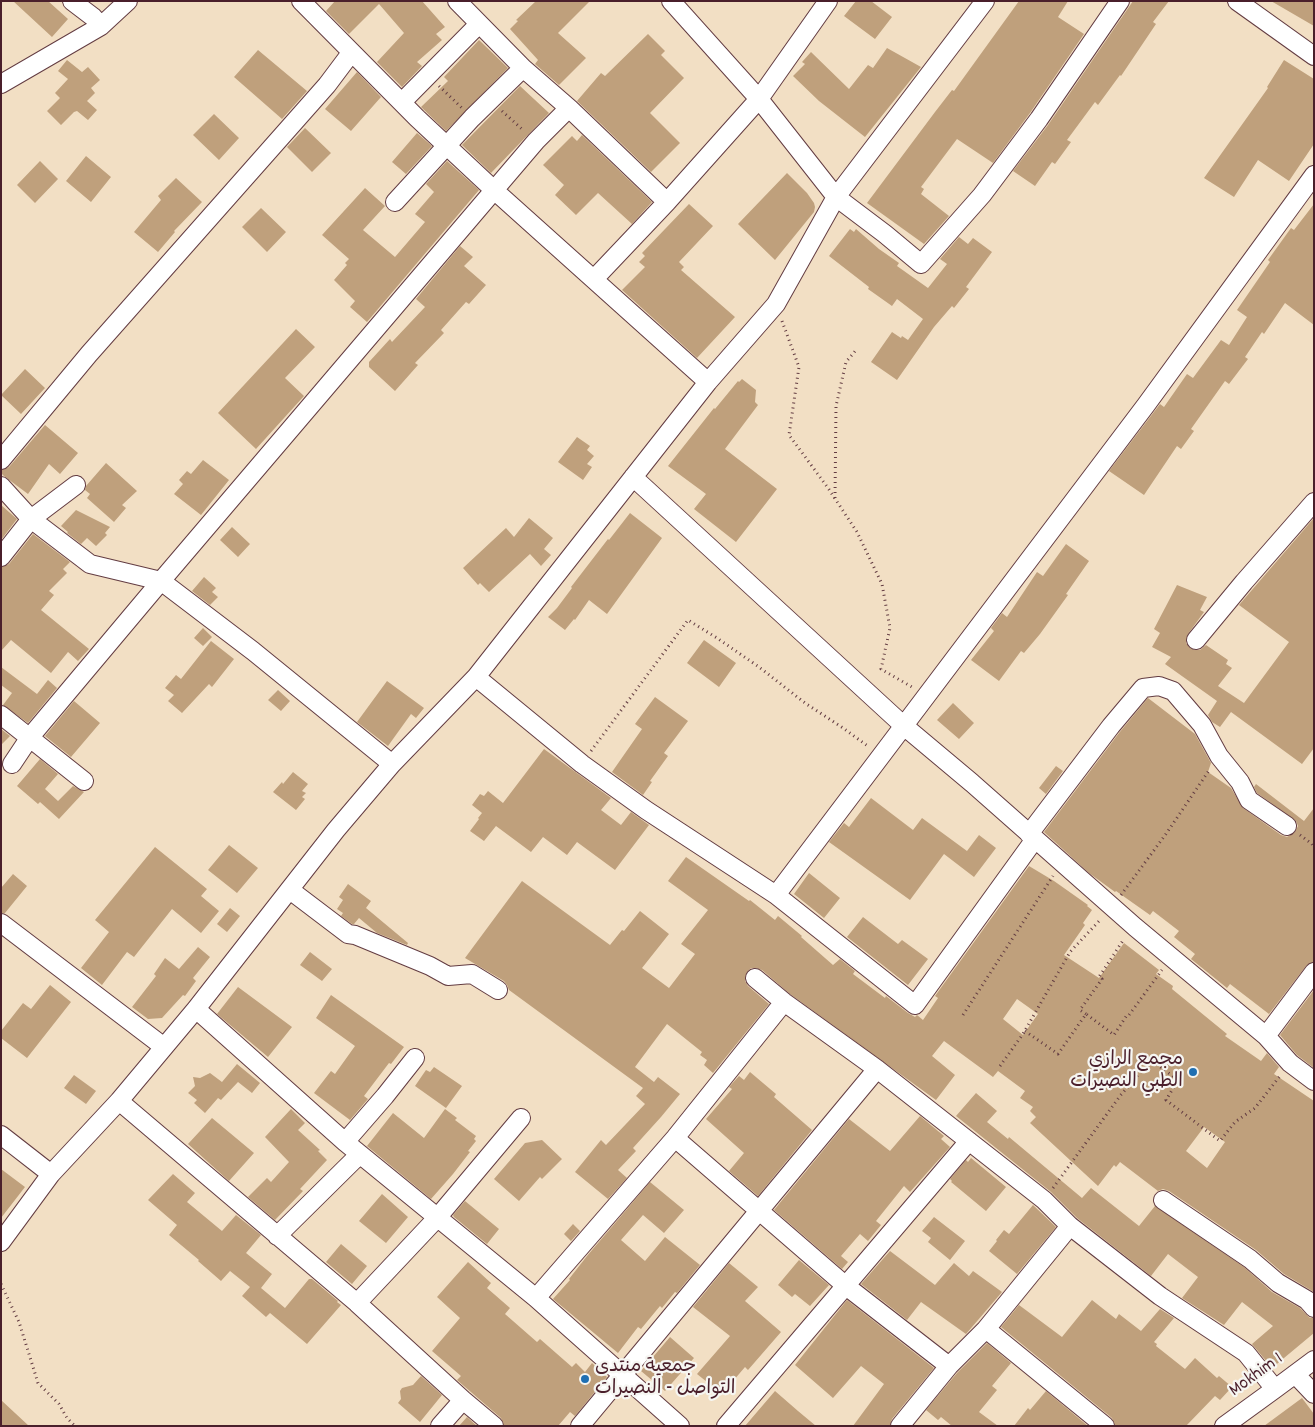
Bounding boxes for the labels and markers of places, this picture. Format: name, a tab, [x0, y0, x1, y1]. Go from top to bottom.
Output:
place label: مجمع الرازي الطبي النصيرات	[1070, 1050, 1183, 1094]
marker: مجمع الرازي الطبي النصيرات	[1187, 1066, 1199, 1078]
place label: جمعية منتدى التواصل - النصيرات	[595, 1357, 735, 1401]
marker: جمعية منتدى التواصل - النصيرات	[579, 1373, 591, 1385]

